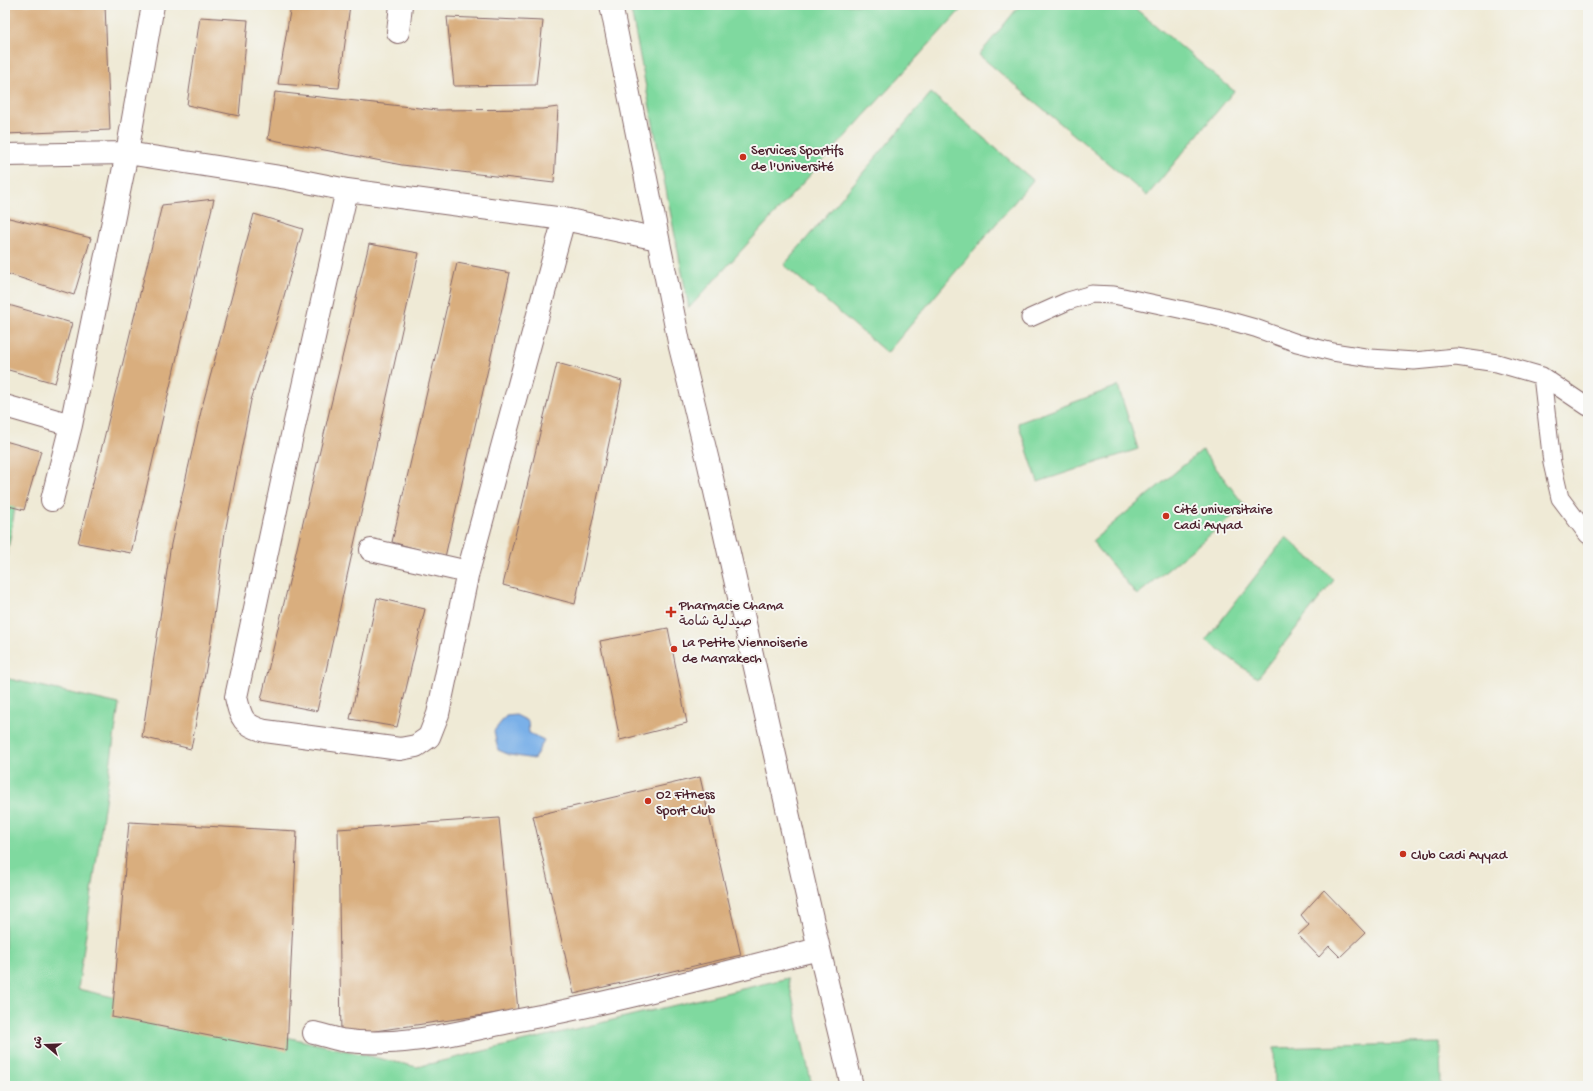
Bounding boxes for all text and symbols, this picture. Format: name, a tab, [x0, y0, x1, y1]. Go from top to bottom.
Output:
place label: Services Sportifs de l'Université	[751, 143, 844, 176]
marker: Services Sportifs de l'Université	[738, 152, 748, 162]
place label: Cité universitaire Cadi Ayyad	[1174, 502, 1273, 535]
marker: Cité universitaire Cadi Ayyad	[1161, 511, 1171, 521]
place label: Pharmacie Chama صيدلية شامة	[678, 598, 785, 631]
marker: Pharmacie Chama صيدلية شامة	[666, 607, 676, 617]
place label: La Petite Viennoiserie de Marrakech	[682, 635, 808, 668]
marker: La Petite Viennoiserie de Marrakech	[669, 644, 679, 654]
place label: O2 Fitness Sport Club	[656, 787, 716, 820]
marker: O2 Fitness Sport Club	[643, 796, 653, 806]
place label: Club Cadi Ayyad	[1411, 848, 1509, 865]
marker: Club Cadi Ayyad	[1398, 849, 1408, 859]
north arrow	[26, 1025, 66, 1065]
text: ش	[31, 1035, 46, 1050]

